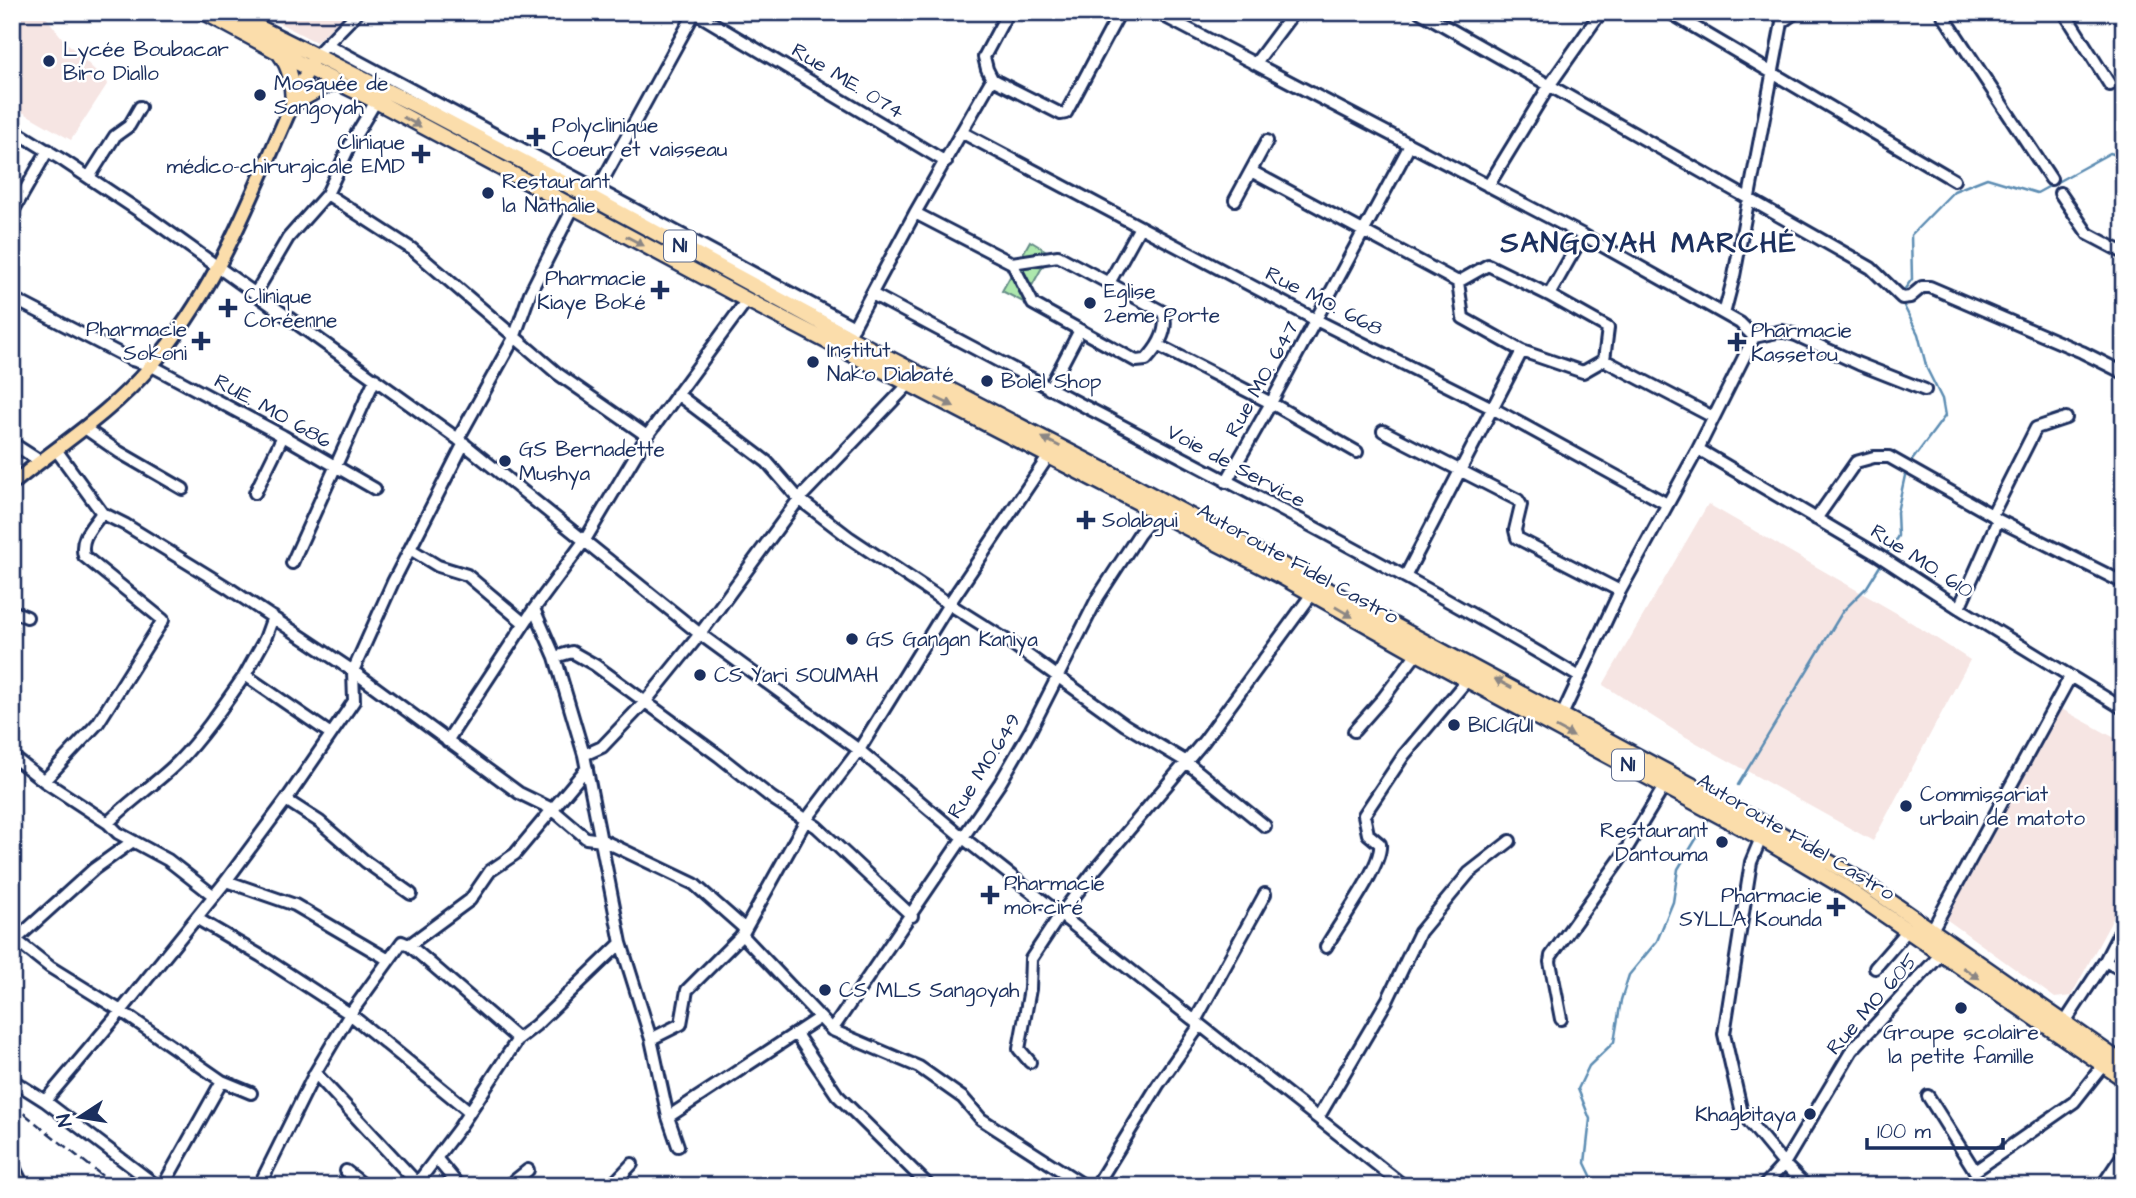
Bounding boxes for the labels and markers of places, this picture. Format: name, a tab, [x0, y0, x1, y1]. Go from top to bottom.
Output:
place label: Lycée Boubacar Biro Diallo	[63, 35, 229, 88]
marker: Lycée Boubacar Biro Diallo	[41, 53, 57, 69]
place label: Mosquée de Sangoyah	[274, 69, 388, 124]
marker: Mosquée de Sangoyah	[252, 87, 268, 103]
place label: Polyclinique Coeur et vaisseau	[552, 111, 728, 164]
marker: Polyclinique Coeur et vaisseau	[526, 127, 546, 147]
place label: Clinique médico-chirurgicale EMD	[167, 128, 405, 183]
marker: Clinique médico-chirurgicale EMD	[411, 144, 431, 164]
place label: Restaurant la Nathalie	[502, 167, 610, 220]
marker: Restaurant la Nathalie	[480, 185, 496, 201]
place label: Pharmacie Kiaye Boké	[537, 264, 646, 319]
place label: Eglise 2eme Porte	[1104, 277, 1220, 330]
place label: Clinique Coréenne	[244, 282, 337, 335]
marker: Pharmacie Kiaye Boké	[652, 282, 668, 298]
marker: Eglise 2eme Porte	[1082, 295, 1098, 311]
marker: Clinique Coréenne	[218, 298, 238, 318]
place label: Pharmacie Sokoni	[86, 315, 187, 368]
place label: Pharmacie Kassetou	[1751, 316, 1852, 369]
marker: Pharmacie Sokoni	[193, 333, 209, 349]
marker: Pharmacie Kassetou	[1729, 334, 1745, 350]
place label: Institut Nako Diabaté	[827, 336, 954, 389]
marker: Institut Nako Diabaté	[805, 354, 821, 370]
place label: Bolel Shop	[1001, 367, 1102, 397]
marker: Bolel Shop	[979, 373, 995, 389]
place label: GS Bernadette Mushya	[519, 435, 665, 490]
marker: GS Bernadette Mushya	[497, 453, 513, 469]
place label: Solabgui	[1102, 506, 1178, 537]
marker: Solabgui	[1076, 510, 1096, 530]
place label: GS Gangan Kaniya	[866, 625, 1038, 656]
marker: GS Gangan Kaniya	[844, 631, 860, 647]
place label: CS Yari SOUMAH	[714, 661, 879, 690]
marker: CS Yari SOUMAH	[692, 667, 708, 683]
place label: BICIGUI	[1468, 711, 1534, 740]
marker: BICIGUI	[1446, 717, 1462, 733]
place label: Commissariat urbain de matoto	[1920, 780, 2085, 833]
marker: Commissariat urbain de matoto	[1898, 798, 1914, 814]
place label: Restaurant Dantouma	[1600, 816, 1708, 869]
marker: Restaurant Dantouma	[1714, 834, 1730, 850]
place label: Pharmacie morciré	[1004, 869, 1105, 922]
place label: Pharmacie SYLLA Kounda	[1679, 881, 1822, 934]
marker: Pharmacie morciré	[982, 887, 998, 903]
marker: Pharmacie SYLLA Kounda	[1828, 899, 1844, 915]
place label: CS MLS Sangoyah	[839, 976, 1020, 1007]
marker: CS MLS Sangoyah	[817, 982, 833, 998]
marker: Groupe scolaire la petite famille	[1953, 1000, 1969, 1016]
place label: Groupe scolaire la petite famille	[1883, 1018, 2039, 1072]
place label: Khagbitaya	[1695, 1100, 1796, 1131]
marker: Khagbitaya	[1802, 1106, 1818, 1122]

